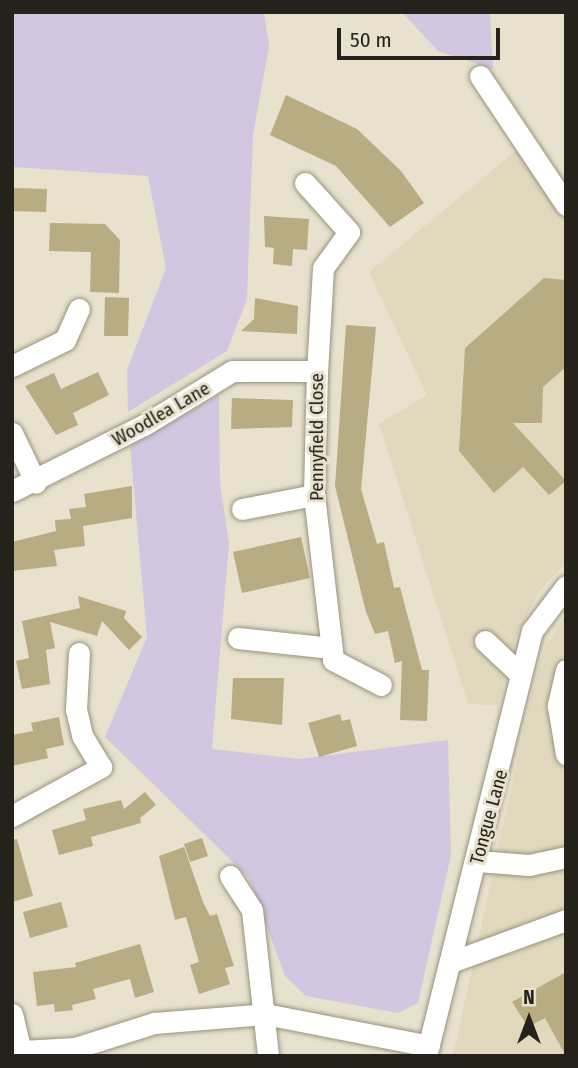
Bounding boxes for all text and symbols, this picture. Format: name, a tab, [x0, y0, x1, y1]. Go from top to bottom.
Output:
scale bar	[340, 14, 503, 58]
text: 50 m	[350, 27, 392, 53]
street label: Pennyfield Close	[306, 373, 328, 501]
street label: Woodlea Lane	[108, 377, 214, 451]
street label: Tongue Lane	[465, 767, 513, 867]
north arrow	[494, 984, 564, 1054]
text: N	[523, 986, 535, 1009]

